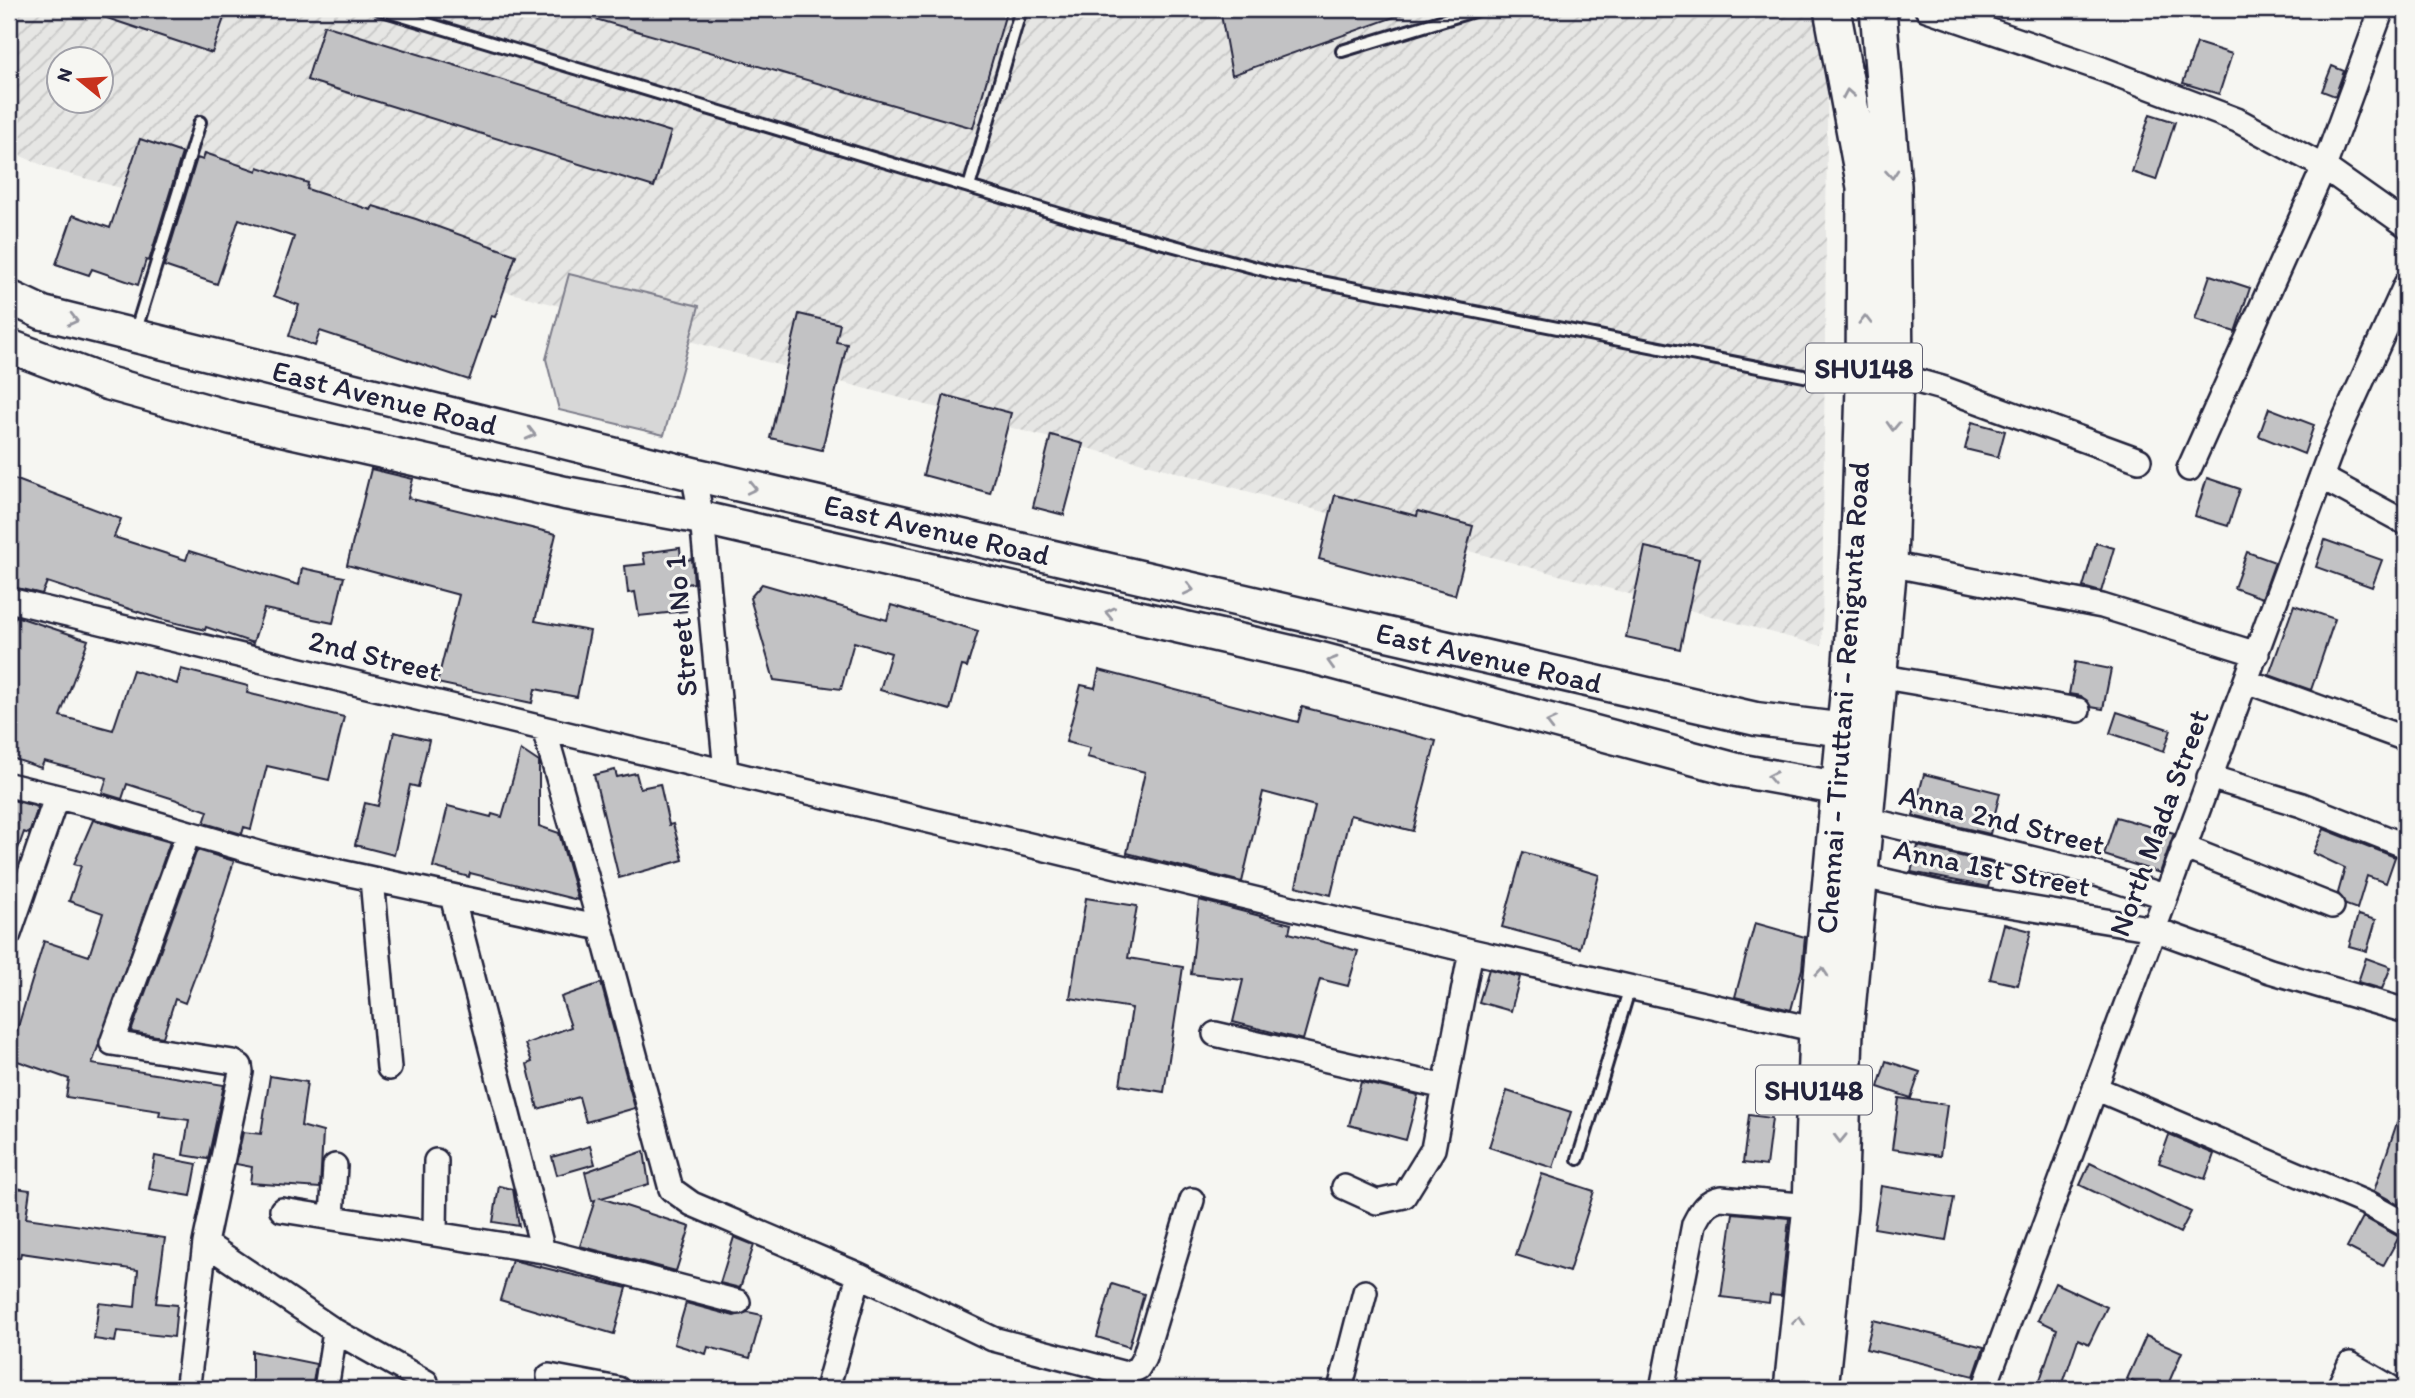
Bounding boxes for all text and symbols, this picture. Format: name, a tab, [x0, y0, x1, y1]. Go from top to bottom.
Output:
north arrow	[46, 46, 116, 116]
text: N	[51, 65, 77, 85]
one-way arrow	[1841, 88, 1856, 100]
one-way arrow	[1884, 169, 1899, 180]
one-way arrow	[67, 312, 79, 326]
one-way arrow	[1857, 314, 1873, 324]
road number: SHU148	[1806, 344, 1922, 392]
street label: East Avenue Road	[269, 352, 502, 444]
one-way arrow	[1885, 422, 1901, 432]
one-way arrow	[525, 426, 537, 440]
street label: Chennai - Tiruttani - Renigunta Road	[1808, 461, 1877, 935]
one-way arrow	[746, 480, 758, 494]
street label: East Avenue Road	[820, 486, 1054, 574]
street label: Street No 1	[656, 554, 705, 698]
one-way arrow	[1183, 580, 1195, 595]
one-way arrow	[1104, 606, 1116, 621]
street label: East Avenue Road	[1372, 614, 1606, 702]
street label: 2nd Street	[305, 621, 445, 690]
one-way arrow	[1327, 656, 1339, 670]
street label: North Mada Street	[2100, 704, 2217, 942]
one-way arrow	[1546, 717, 1558, 731]
one-way arrow	[1766, 770, 1778, 785]
street label: Anna 2nd Street	[1896, 776, 2109, 863]
street label: Anna 1st Street	[1890, 830, 2094, 905]
one-way arrow	[1814, 967, 1829, 978]
road number: SHU148	[1756, 1066, 1872, 1114]
one-way arrow	[1833, 1133, 1848, 1144]
one-way arrow	[1791, 1316, 1806, 1327]

